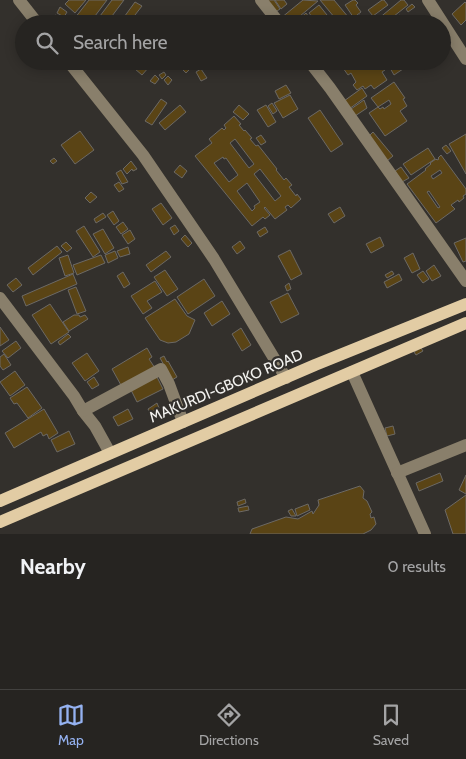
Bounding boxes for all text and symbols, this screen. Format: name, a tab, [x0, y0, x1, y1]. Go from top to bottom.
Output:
search box	[15, 15, 451, 70]
icon: search	[33, 29, 61, 57]
text: Search here	[73, 31, 167, 54]
street label: MAKURDI-GBOKO ROAD	[147, 345, 306, 427]
text: Nearby	[20, 554, 86, 579]
text: 0 results	[387, 557, 446, 576]
tab: Map	[57, 701, 85, 749]
tab: Directions	[199, 701, 259, 749]
tab: Saved	[373, 701, 409, 749]

